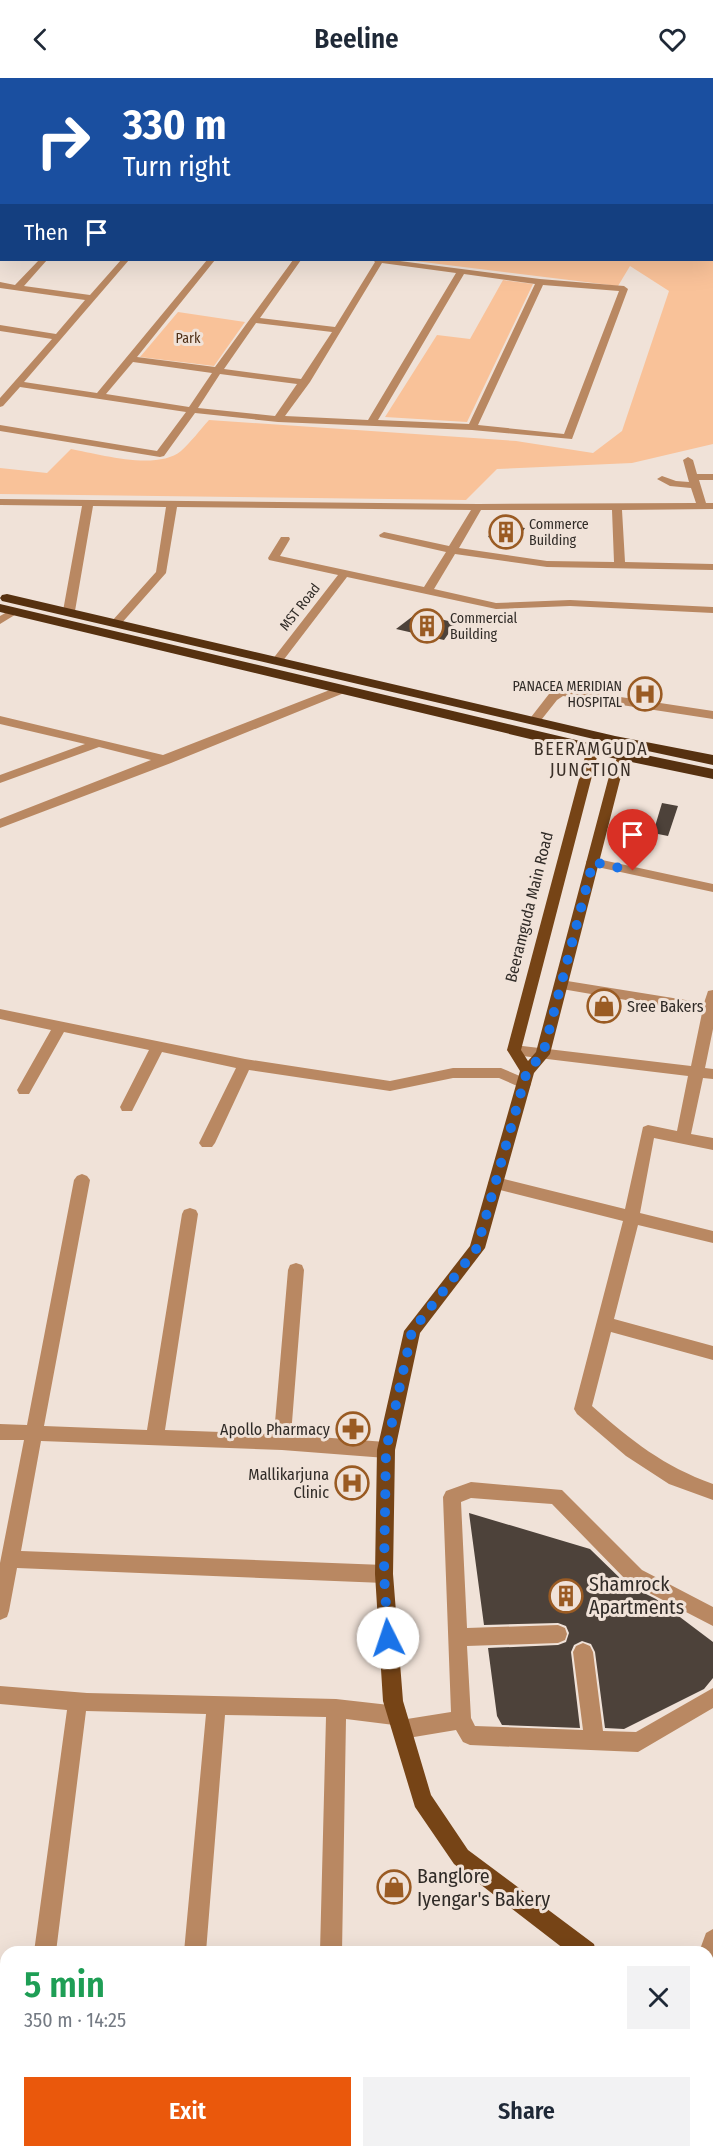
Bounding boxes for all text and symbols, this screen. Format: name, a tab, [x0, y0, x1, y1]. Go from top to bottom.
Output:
icon: back	[24, 23, 57, 56]
text: Beeline	[314, 23, 399, 55]
icon: heart	[656, 23, 689, 56]
text: 330 m	[123, 100, 226, 150]
icon: right	[24, 102, 102, 180]
text: Turn right	[123, 151, 231, 183]
icon: arrive	[80, 216, 113, 249]
text: Then	[24, 219, 68, 246]
park label: Park	[176, 330, 201, 347]
building icon: Commerce Building	[488, 514, 524, 550]
place label: Commerce Building	[529, 516, 589, 549]
street label: MST Road	[276, 580, 324, 634]
building icon: Commercial Building	[409, 608, 445, 644]
place label: Commercial Building	[450, 610, 517, 643]
hospital icon: PANACEA MERIDIAN HOSPITAL	[627, 676, 663, 712]
place label: PANACEA MERIDIAN HOSPITAL	[513, 678, 622, 711]
district label: BEERAMGUDA JUNCTION	[534, 738, 648, 781]
pin	[607, 809, 658, 871]
icon: arrive	[616, 818, 649, 851]
street label: Beeramguda Main Road	[501, 830, 557, 984]
shop icon: Sree Bakers	[586, 988, 622, 1024]
place label: Sree Bakers	[627, 997, 704, 1016]
pharmacy icon: Apollo Pharmacy	[335, 1411, 371, 1447]
place label: Apollo Pharmacy	[220, 1420, 331, 1439]
place label: Mallikarjuna Clinic	[248, 1465, 329, 1502]
hospital icon: Mallikarjuna Clinic	[334, 1465, 370, 1501]
place label: Shamrock Apartments	[589, 1572, 684, 1619]
building icon: Shamrock Apartments	[548, 1578, 584, 1614]
position arrow	[356, 1606, 420, 1670]
place label: Banglore Iyengar's Bakery	[417, 1864, 550, 1911]
shop icon: Banglore Iyengar's Bakery	[376, 1869, 412, 1905]
text: 5 min	[24, 1963, 105, 2007]
button: close	[627, 1966, 690, 2029]
text: 350 m · 14:25	[24, 2008, 126, 2032]
button: Exit	[24, 2077, 351, 2146]
button: Share	[363, 2077, 690, 2146]

